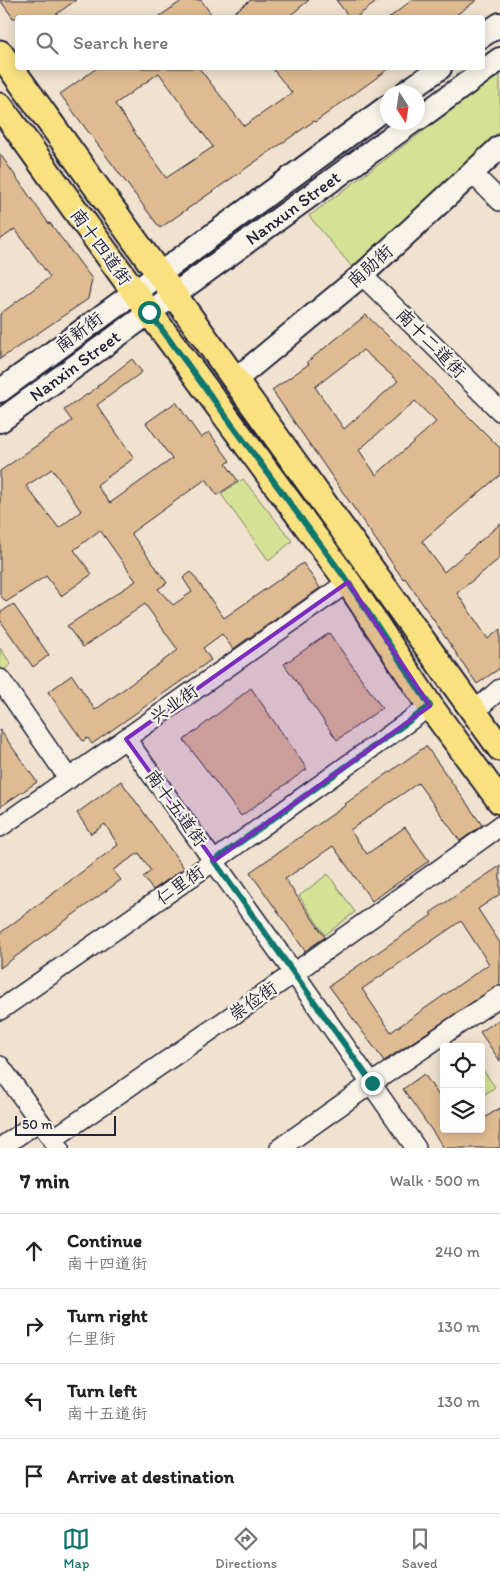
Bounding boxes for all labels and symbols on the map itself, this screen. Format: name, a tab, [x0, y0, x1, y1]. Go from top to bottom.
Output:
north arrow	[380, 85, 425, 130]
street label: Nanxun Street	[241, 166, 345, 250]
street label: 南十四道街	[66, 204, 136, 290]
street label: 南勋街	[343, 240, 397, 292]
route start	[138, 301, 161, 324]
street label: 南十二道街	[391, 303, 471, 383]
street label: 南新街	[51, 307, 107, 357]
street label: Nanxin Street	[25, 326, 125, 406]
street label: 兴业街	[146, 680, 202, 728]
street label: 南十五道街	[141, 765, 211, 851]
street label: 仁里街	[152, 861, 208, 909]
street label: 崇俭街	[225, 977, 281, 1025]
route end	[361, 1072, 384, 1095]
scale bar	[15, 1113, 116, 1136]

